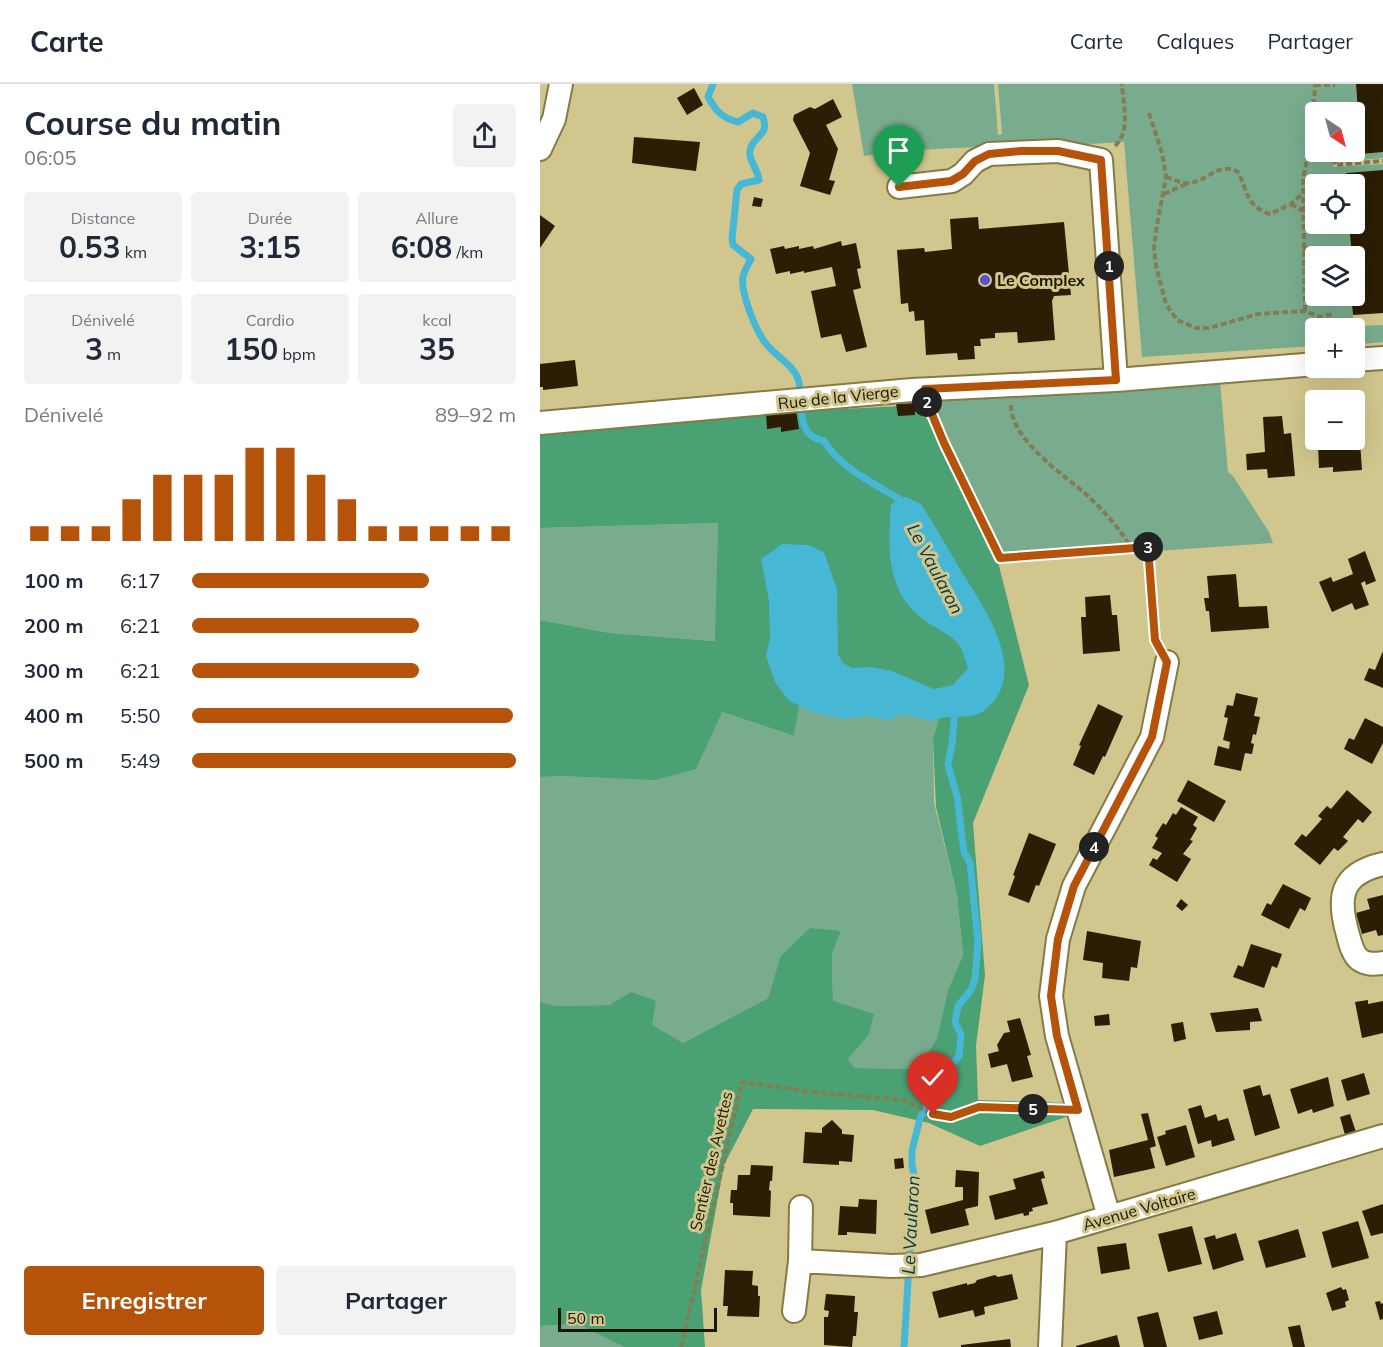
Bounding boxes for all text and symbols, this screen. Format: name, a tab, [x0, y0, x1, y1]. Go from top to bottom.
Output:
text: Carte	[30, 24, 104, 59]
text: Carte	[1070, 28, 1123, 54]
text: Calques	[1156, 28, 1234, 54]
text: Partager	[1267, 28, 1353, 54]
text: Course du matin	[24, 102, 281, 143]
north arrow	[1305, 102, 1365, 162]
map controls	[1305, 102, 1365, 450]
button: share	[453, 104, 516, 167]
pin	[873, 125, 924, 187]
icon: arrive	[882, 134, 915, 167]
text: 06:05	[24, 145, 77, 170]
button: locate	[1305, 174, 1365, 234]
text: Distance	[71, 208, 135, 228]
text: Durée	[248, 208, 292, 228]
text: Allure	[415, 208, 459, 228]
text: 0.53	[59, 228, 120, 266]
text: 3:15	[239, 228, 301, 266]
text: 6:08	[391, 228, 452, 266]
text: km	[120, 242, 147, 262]
text: /km	[452, 242, 483, 262]
button: layers	[1305, 246, 1365, 306]
pin: 1	[1094, 251, 1124, 281]
text: 1	[1104, 256, 1114, 276]
place label: Le Complex	[997, 270, 1085, 290]
marker: Le Complex	[978, 273, 992, 287]
text: Dénivelé	[71, 310, 135, 330]
text: Cardio	[246, 310, 294, 330]
text: kcal	[422, 310, 452, 330]
button: +	[1305, 318, 1365, 378]
text: 3	[85, 330, 103, 368]
text: 150	[224, 330, 278, 368]
text: 35	[419, 330, 455, 368]
text: m	[103, 344, 121, 364]
text: bpm	[278, 344, 316, 364]
street label: Rue de la Vierge	[777, 381, 899, 413]
pin: 2	[912, 387, 942, 417]
button: −	[1305, 390, 1365, 450]
text: 2	[922, 392, 932, 412]
text: Dénivelé	[24, 402, 103, 427]
text: 89–92 m	[435, 402, 516, 427]
water label: Le Vaularon	[902, 520, 969, 618]
pin: 3	[1133, 532, 1163, 562]
text: 3	[1143, 537, 1153, 557]
text: 100 m	[24, 568, 83, 593]
text: 6:17	[120, 568, 161, 593]
text: 200 m	[24, 613, 83, 638]
text: 6:21	[120, 613, 161, 638]
text: 300 m	[24, 658, 83, 683]
text: 6:21	[120, 658, 161, 683]
text: 400 m	[24, 703, 83, 728]
text: 5:50	[120, 703, 161, 728]
text: 500 m	[24, 748, 83, 773]
text: 5:49	[120, 748, 161, 773]
pin: 4	[1079, 832, 1109, 862]
text: 4	[1089, 837, 1099, 857]
pin	[907, 1052, 958, 1114]
icon: check	[916, 1061, 949, 1094]
street label: Sentier des Avettes	[685, 1089, 737, 1233]
pin: 5	[1018, 1094, 1048, 1124]
text: 5	[1028, 1099, 1038, 1119]
water label: Le Vaularon	[896, 1175, 925, 1275]
street label: Avenue Voltaire	[1080, 1183, 1198, 1235]
button: Enregistrer	[24, 1266, 264, 1335]
button: Partager	[276, 1266, 516, 1335]
scale bar	[558, 1305, 717, 1332]
text: 50 m	[567, 1308, 604, 1328]

